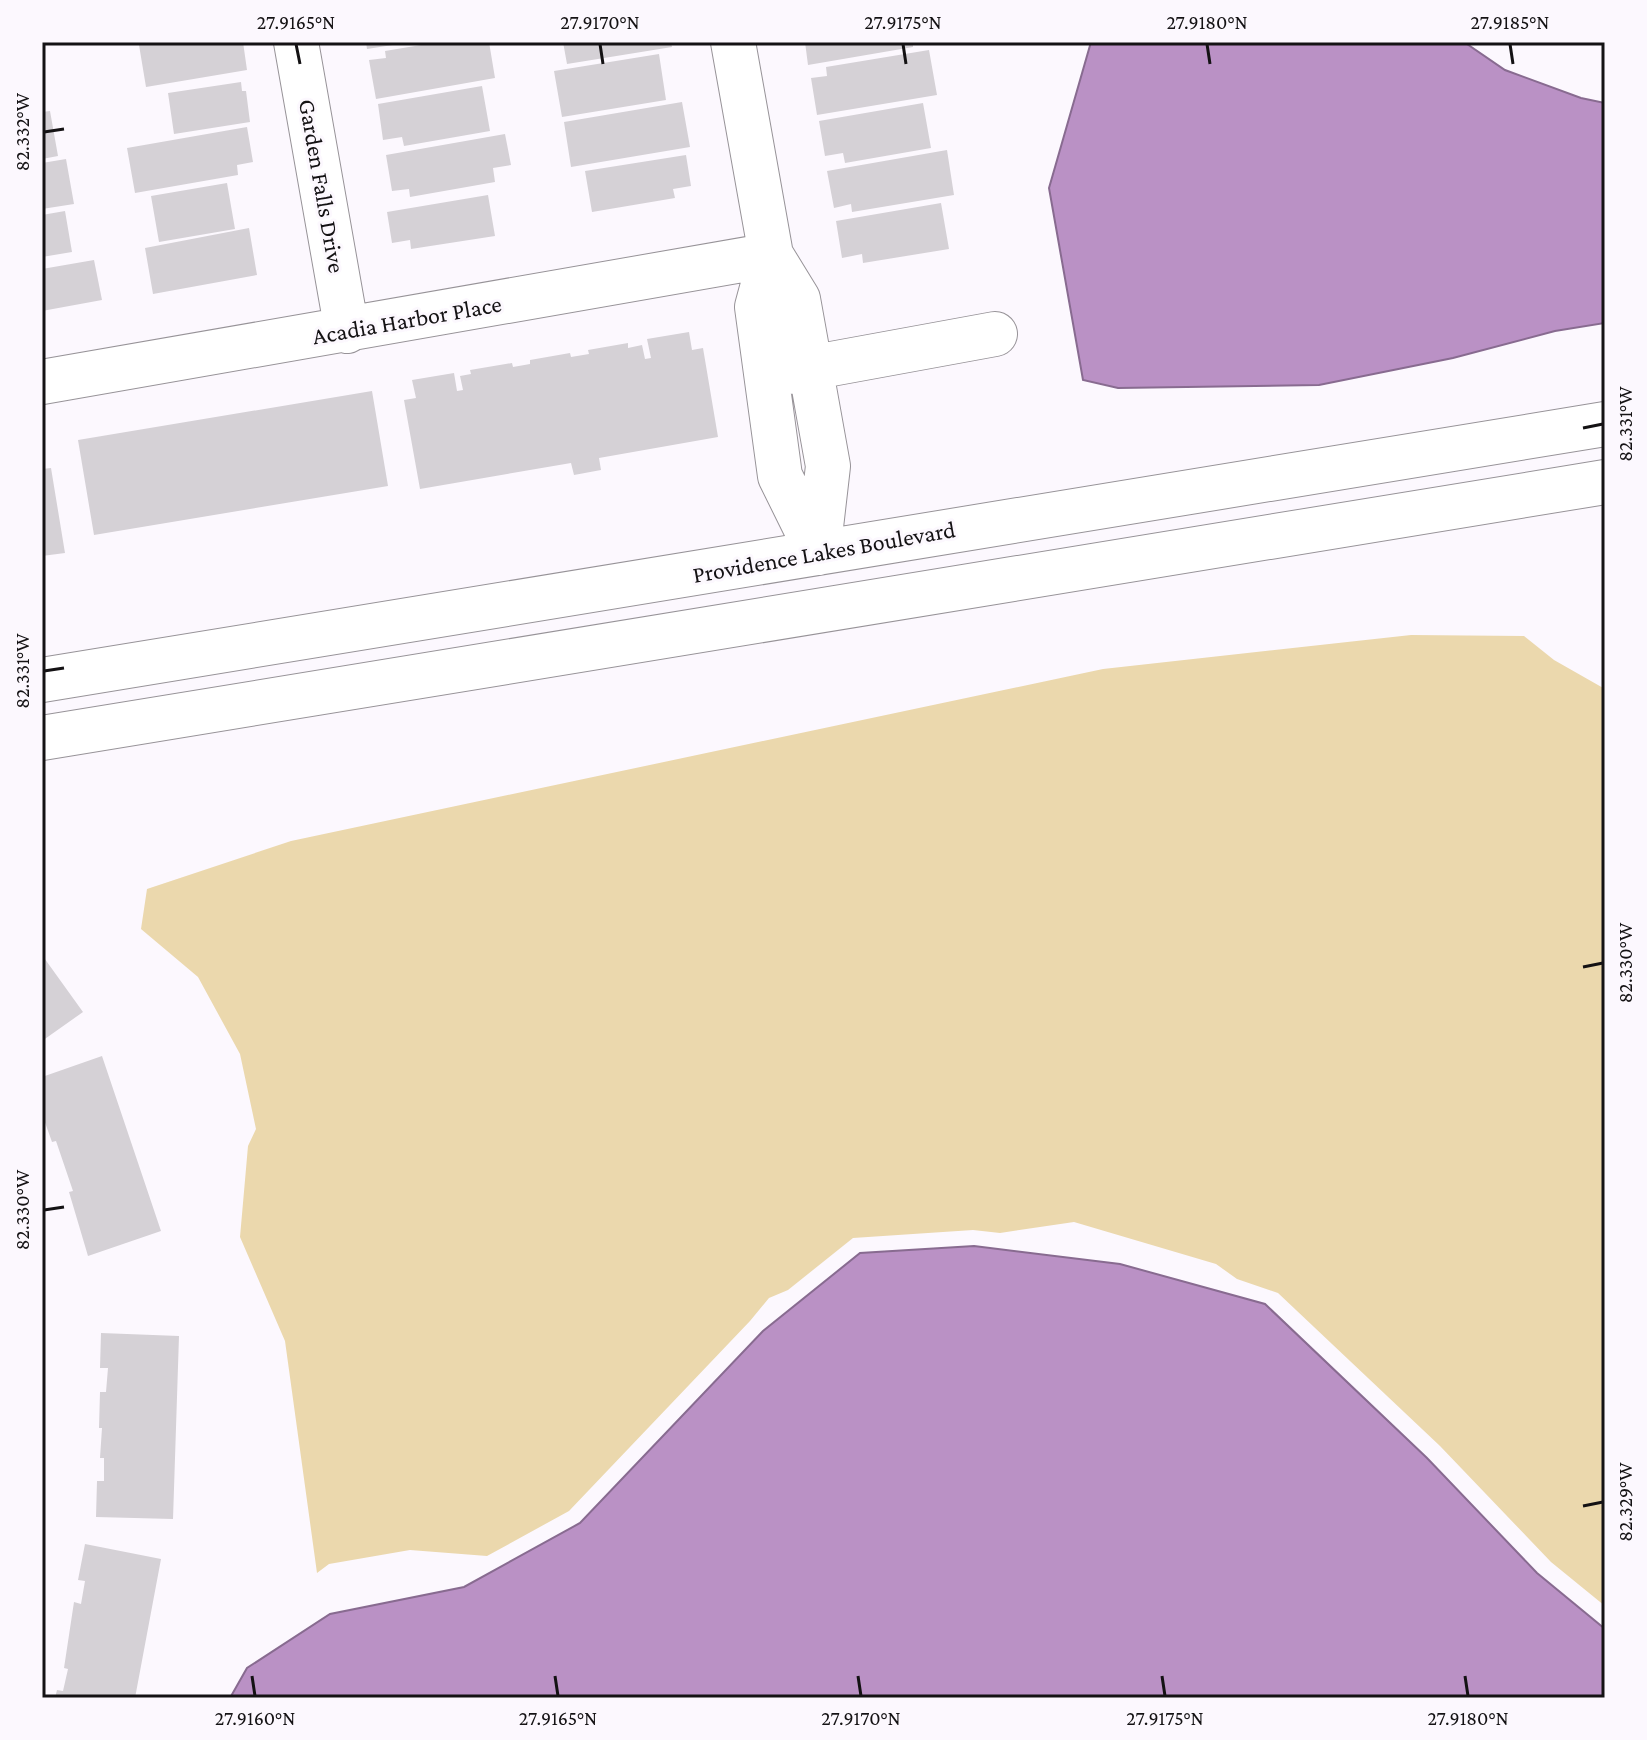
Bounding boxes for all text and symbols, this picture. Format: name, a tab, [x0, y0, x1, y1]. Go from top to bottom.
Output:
text: 27.9165°N	[257, 11, 335, 33]
text: 27.9170°N	[560, 11, 640, 33]
text: 27.9175°N	[864, 11, 942, 33]
text: 27.9180°N	[1166, 11, 1248, 33]
text: 27.9185°N	[1471, 11, 1549, 33]
text: 82.332°W	[11, 92, 33, 171]
street label: Garden Falls Drive	[294, 97, 351, 275]
street label: Acadia Harbor Place	[310, 290, 504, 349]
text: 82.331°W	[1614, 386, 1636, 462]
street label: Providence Lakes Boulevard	[690, 515, 958, 588]
text: 82.331°W	[11, 633, 33, 709]
text: 82.330°W	[1614, 922, 1636, 1003]
text: 82.330°W	[11, 1169, 33, 1250]
text: 82.329°W	[1614, 1462, 1636, 1542]
text: 27.9160°N	[215, 1707, 295, 1729]
text: 27.9165°N	[519, 1707, 597, 1729]
text: 27.9170°N	[821, 1707, 901, 1729]
text: 27.9175°N	[1126, 1707, 1204, 1729]
text: 27.9180°N	[1427, 1707, 1509, 1729]

